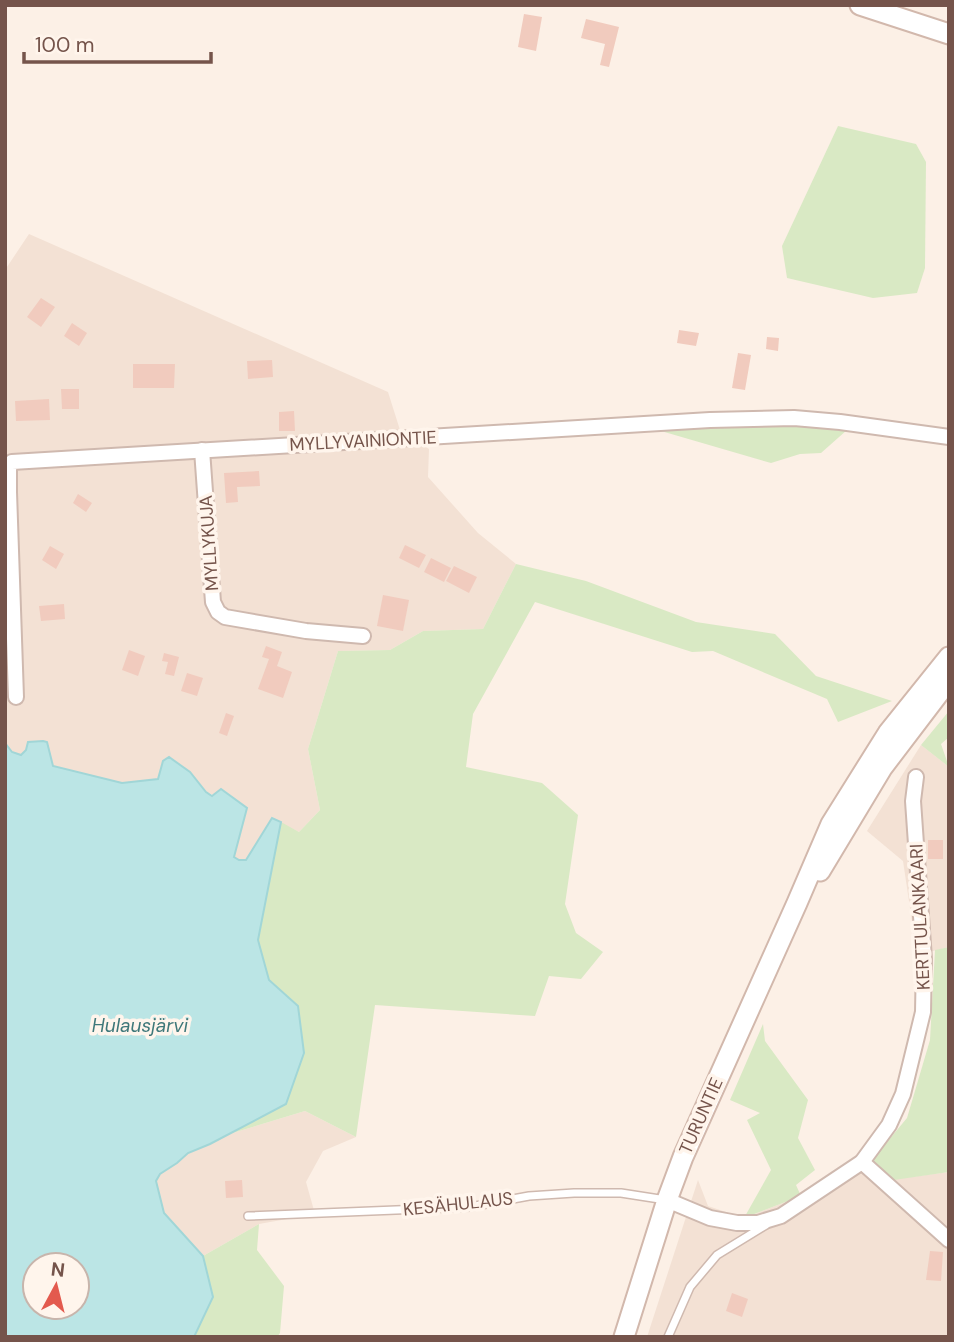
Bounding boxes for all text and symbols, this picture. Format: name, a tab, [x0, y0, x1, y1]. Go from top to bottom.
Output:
scale bar	[24, 21, 212, 65]
text: 100 m	[35, 31, 95, 59]
street label: MYLLYVAINIONTIE	[289, 425, 437, 457]
street label: MYLLYKUJA	[194, 494, 224, 592]
street label: KERTTULANKAARI	[904, 843, 936, 991]
water label: Hulausjärvi	[92, 1013, 189, 1038]
street label: TURUNTIE	[674, 1074, 728, 1158]
street label: KESÄHULAUS	[402, 1186, 514, 1222]
north arrow	[21, 1251, 91, 1321]
text: N	[50, 1256, 66, 1283]

